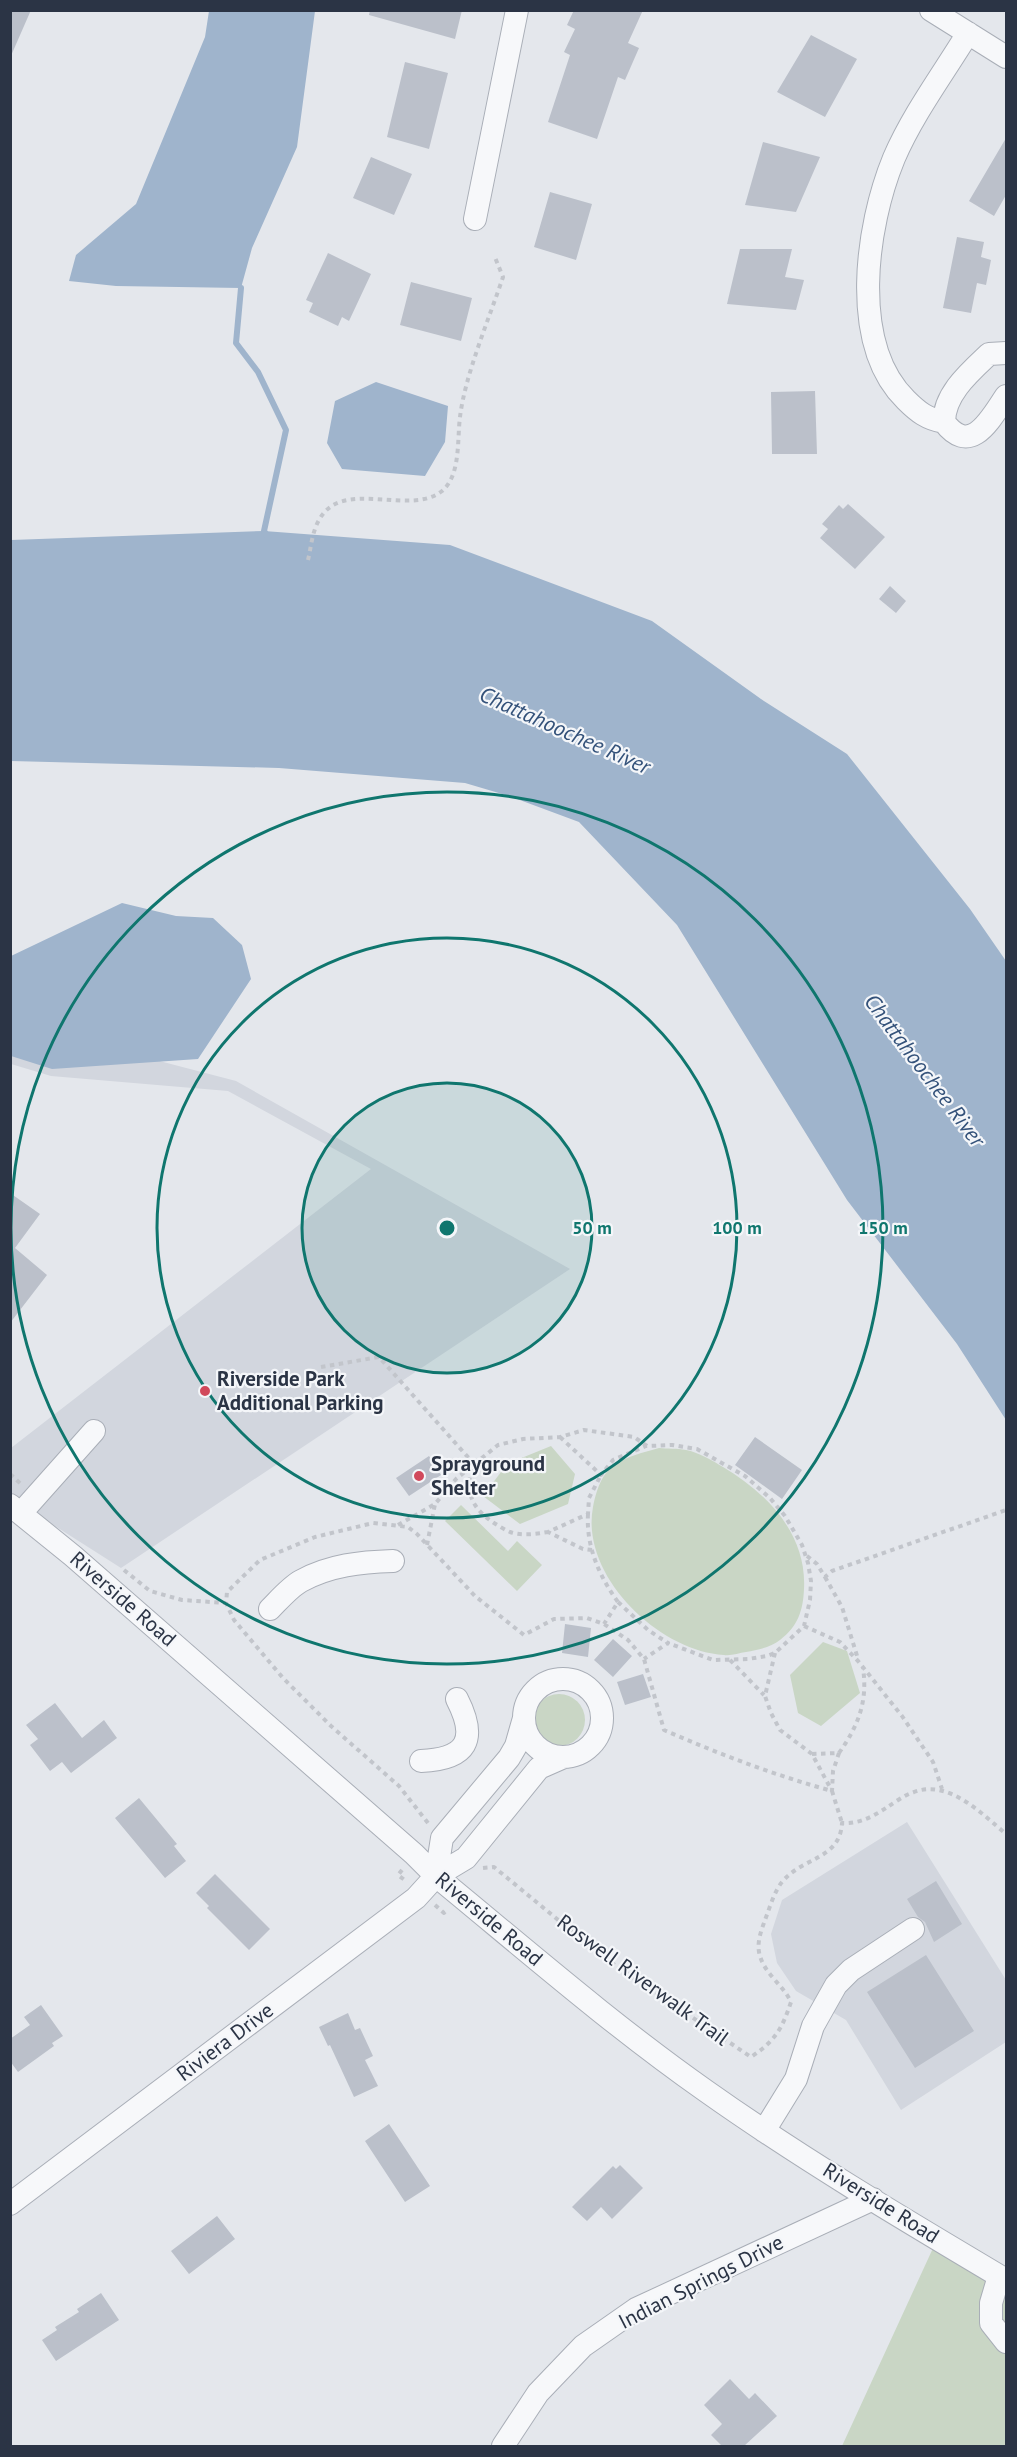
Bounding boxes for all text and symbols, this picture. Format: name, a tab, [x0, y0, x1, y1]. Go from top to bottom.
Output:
water label: Chattahoochee River	[475, 680, 656, 781]
water label: Chattahoochee River	[858, 988, 993, 1153]
text: 50 m	[572, 1216, 612, 1239]
text: 100 m	[712, 1216, 762, 1239]
text: 150 m	[858, 1216, 908, 1239]
centre of rings	[437, 1218, 457, 1238]
place label: Riverside Park Additional Parking	[217, 1365, 383, 1416]
marker: Riverside Park Additional Parking	[198, 1384, 212, 1398]
place label: Sprayground Shelter	[431, 1450, 545, 1501]
marker: Sprayground Shelter	[412, 1469, 426, 1483]
street label: Riverside Road	[65, 1545, 182, 1652]
street label: Riverside Road	[430, 1866, 549, 1971]
street label: Roswell Riverwalk Trail	[552, 1908, 735, 2051]
street label: Riviera Drive	[171, 1996, 279, 2087]
street label: Riverside Road	[818, 2156, 945, 2249]
street label: Indian Springs Drive	[614, 2228, 788, 2335]

